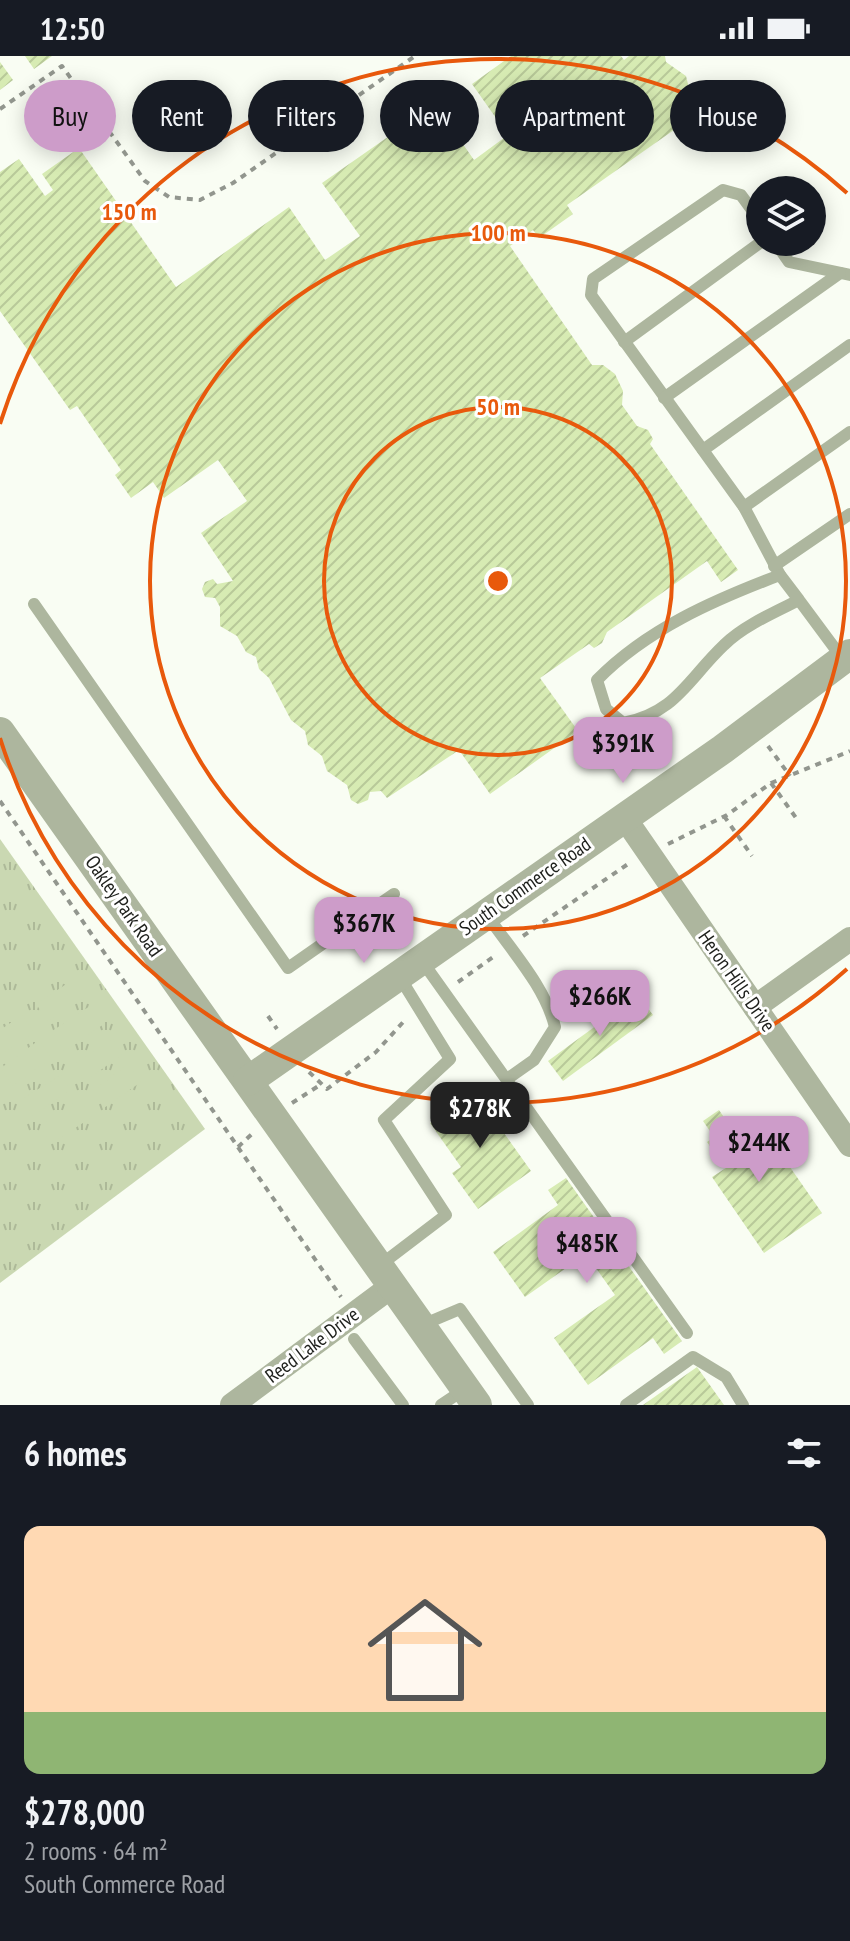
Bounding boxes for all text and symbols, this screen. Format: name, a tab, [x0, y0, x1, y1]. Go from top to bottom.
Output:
text: 12:50	[40, 9, 105, 48]
chip: Buy	[24, 80, 116, 152]
chip: Rent	[132, 80, 232, 152]
chip: Filters	[248, 80, 364, 152]
chip: New	[380, 80, 479, 152]
chip: Apartment	[495, 80, 654, 152]
chip: House	[670, 80, 786, 152]
map controls	[746, 176, 826, 256]
button: layers	[746, 176, 826, 256]
text: 150 m	[101, 196, 157, 227]
text: 100 m	[470, 217, 526, 248]
text: 50 m	[476, 391, 520, 422]
centre of rings	[484, 567, 512, 595]
pin: $391K	[567, 717, 679, 785]
text: $391K	[591, 726, 655, 759]
street label: South Commerce Road	[454, 831, 596, 941]
street label: Oakley Park Road	[79, 850, 169, 962]
pin: $367K	[308, 897, 420, 965]
text: $367K	[332, 906, 396, 939]
street label: Heron Hills Drive	[693, 925, 781, 1037]
pin: $266K	[544, 970, 656, 1038]
text: $266K	[568, 979, 632, 1012]
pin: $278K	[424, 1082, 536, 1150]
text: $278K	[448, 1091, 512, 1124]
pin: $244K	[703, 1116, 815, 1184]
text: $244K	[727, 1125, 791, 1158]
pin: $485K	[531, 1217, 643, 1285]
text: $485K	[555, 1226, 619, 1259]
street label: Reed Lake Drive	[260, 1301, 364, 1389]
text: 6 homes	[24, 1431, 127, 1475]
icon: filters	[782, 1431, 826, 1475]
icon: home	[353, 1578, 497, 1722]
text: $278,000	[24, 1790, 145, 1834]
text: 2 rooms · 64 m²	[24, 1834, 168, 1867]
text: South Commerce Road	[24, 1867, 225, 1900]

